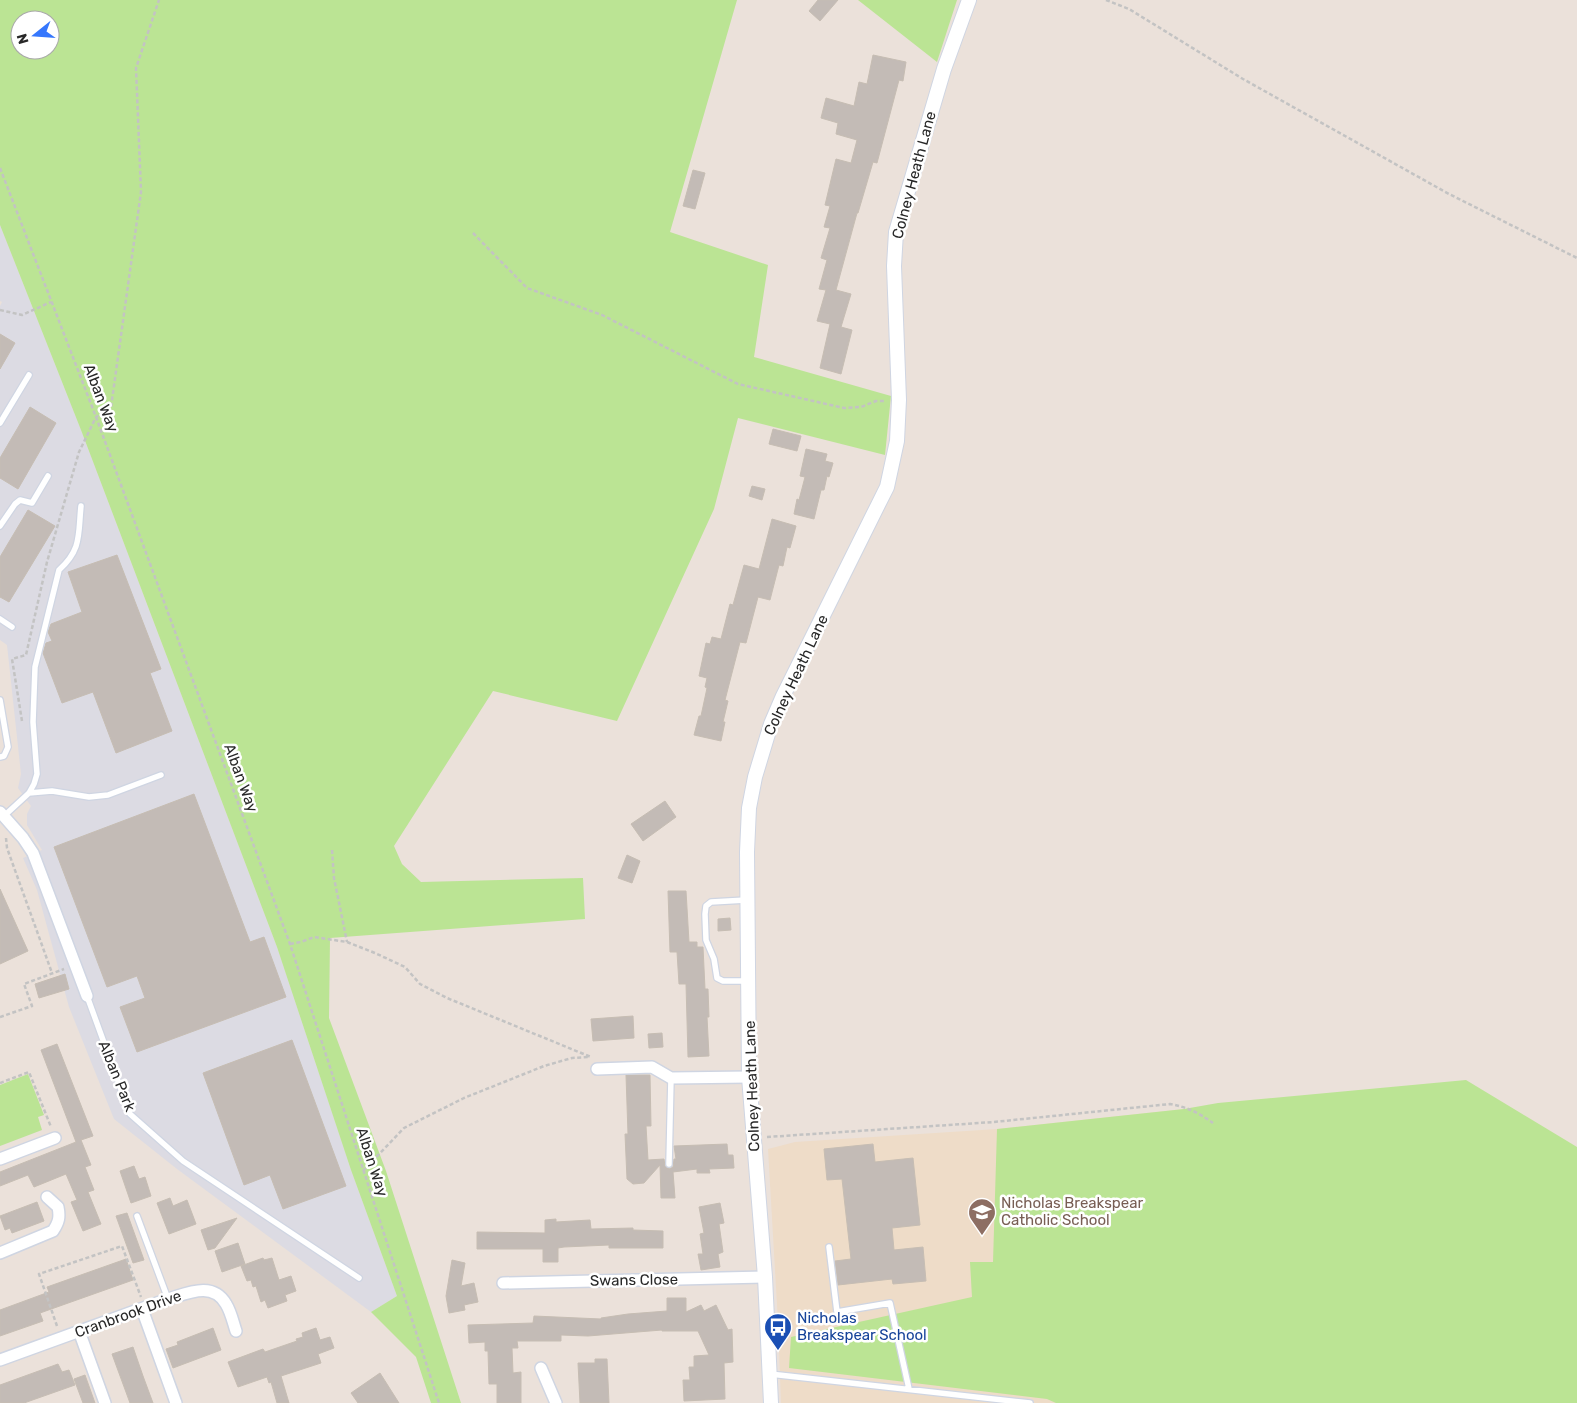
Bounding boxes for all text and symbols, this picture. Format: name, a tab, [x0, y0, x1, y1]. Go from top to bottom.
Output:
north arrow	[10, 10, 60, 60]
text: N	[13, 31, 33, 46]
street label: Colney Heath Lane	[888, 109, 940, 241]
street label: Alban Way	[80, 361, 122, 435]
street label: Colney Heath Lane	[760, 612, 832, 738]
street label: Alban Way	[220, 741, 262, 815]
street label: Colney Heath Lane	[741, 1020, 763, 1152]
street label: Alban Park	[95, 1038, 139, 1114]
street label: Alban Way	[352, 1125, 392, 1199]
place label: Nicholas Breakspear Catholic School	[1001, 1194, 1143, 1229]
school or university icon: Nicholas Breakspear Catholic School	[967, 1197, 997, 1236]
street label: Swans Close	[590, 1270, 678, 1290]
street label: Cranbrook Drive	[72, 1286, 184, 1342]
place label: Nicholas Breakspear School	[797, 1309, 927, 1344]
bus stop icon: Nicholas Breakspear School	[763, 1312, 793, 1351]

